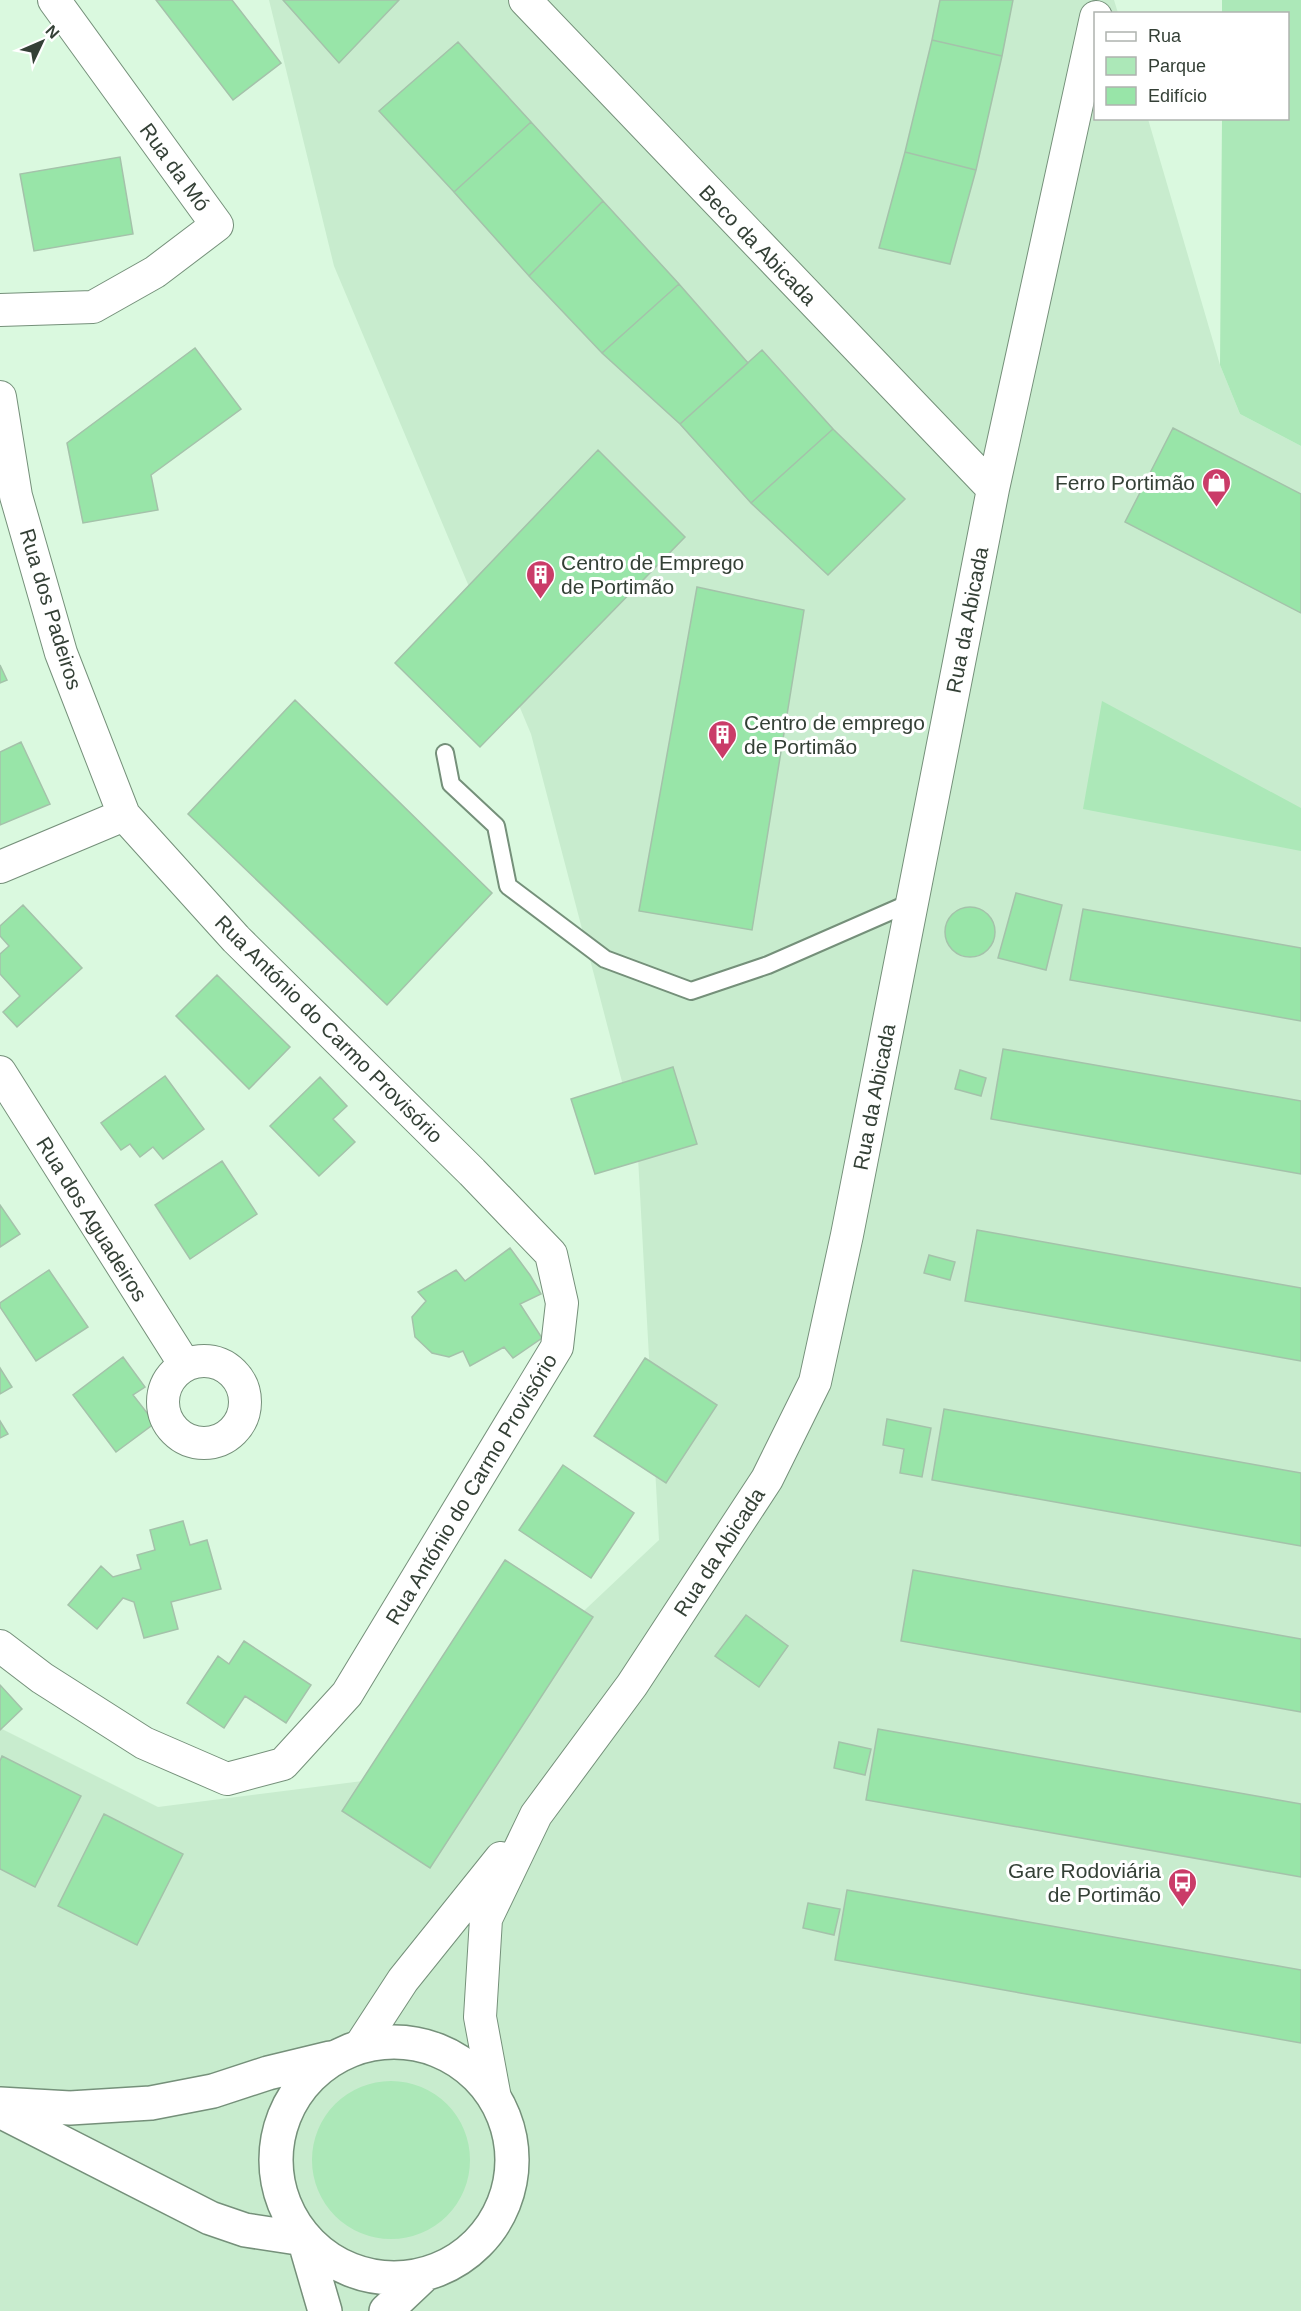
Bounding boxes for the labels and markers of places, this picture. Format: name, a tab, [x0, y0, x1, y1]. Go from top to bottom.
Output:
shop icon: Ferro Portimão	[1200, 466, 1232, 508]
place label: Ferro Portimão	[1055, 471, 1195, 494]
place label: Centro de Emprego de Portimão	[561, 551, 744, 598]
building icon: Centro de Emprego de Portimão	[524, 558, 556, 600]
place label: Centro de emprego de Portimão	[744, 711, 925, 758]
building icon: Centro de emprego de Portimão	[707, 718, 739, 760]
place label: Gare Rodoviária de Portimão	[1008, 1859, 1161, 1906]
bus stop icon: Gare Rodoviária de Portimão	[1166, 1866, 1198, 1908]

